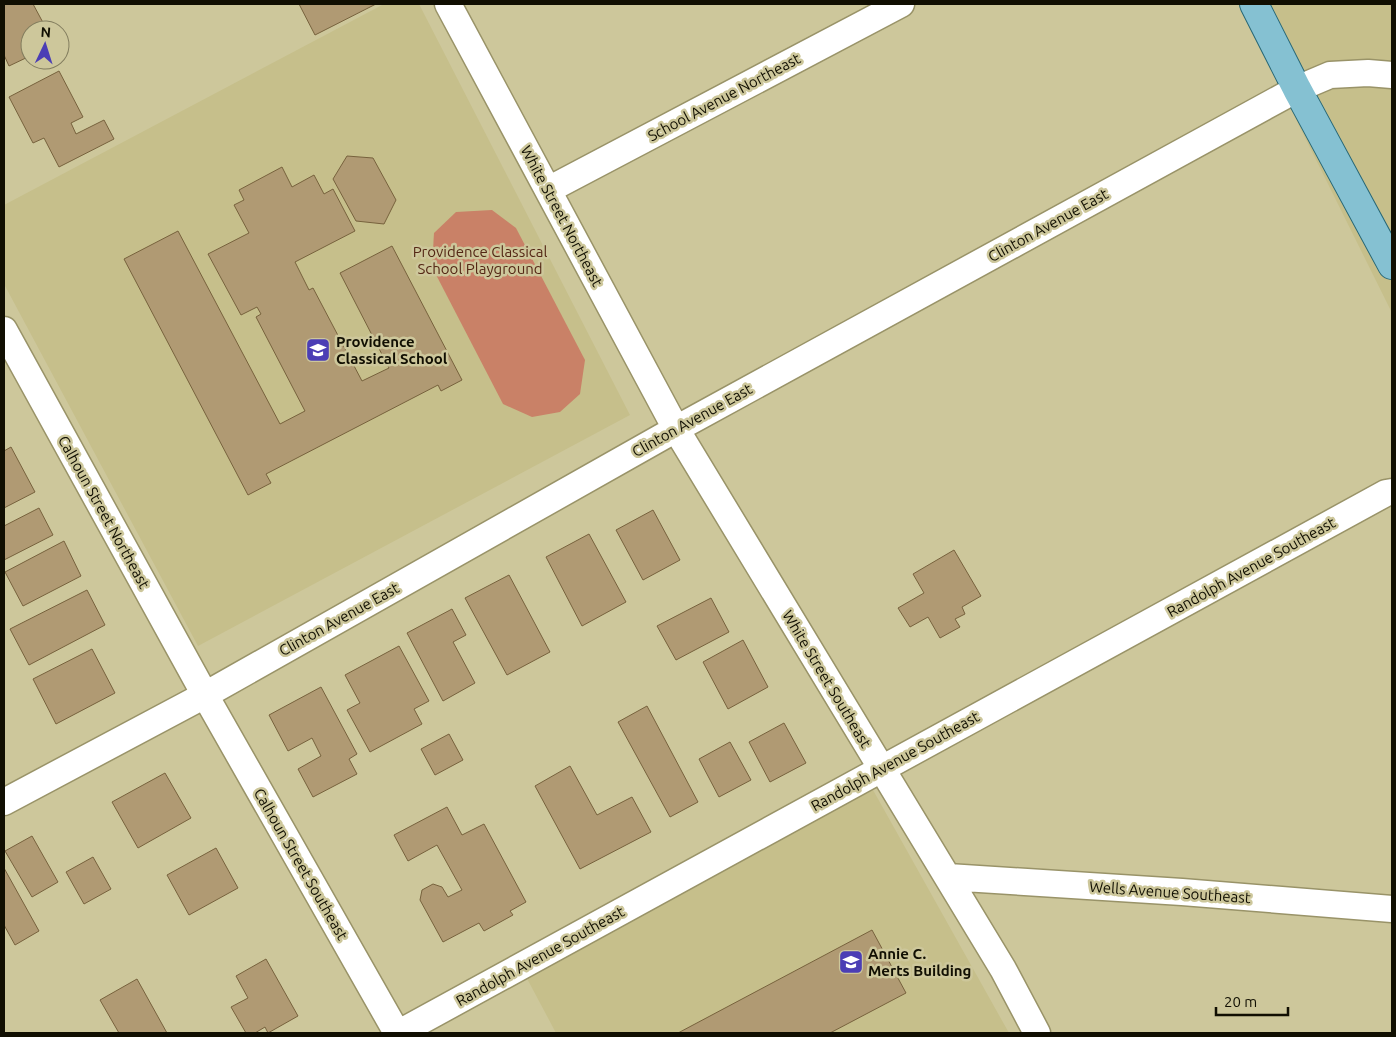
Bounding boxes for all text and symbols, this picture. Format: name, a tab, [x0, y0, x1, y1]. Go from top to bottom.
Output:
north arrow	[20, 20, 70, 70]
text: N	[40, 24, 52, 40]
street label: School Avenue Northeast	[645, 49, 803, 144]
street label: White Street Northeast	[518, 143, 606, 289]
street label: Clinton Avenue East	[985, 185, 1111, 265]
park label: Providence Classical School Playground	[413, 243, 547, 277]
place label: Providence Classical School	[336, 333, 448, 367]
school or university icon: Providence Classical School	[305, 337, 331, 363]
street label: Clinton Avenue East	[629, 380, 755, 460]
street label: Calhoun Street Northeast	[55, 433, 153, 591]
street label: Randolph Avenue Southeast	[1164, 513, 1338, 620]
street label: Clinton Avenue East	[276, 579, 402, 659]
street label: White Street Southeast	[779, 607, 875, 751]
street label: Randolph Avenue Southeast	[808, 707, 982, 814]
street label: Calhoun Street Southeast	[251, 785, 351, 943]
street label: Wells Avenue Southeast	[1089, 878, 1251, 906]
street label: Randolph Avenue Southeast	[453, 902, 627, 1009]
place label: Annie C. Merts Building	[868, 945, 971, 979]
school or university icon: Annie C. Merts Building	[838, 949, 864, 975]
scale bar	[1216, 984, 1288, 1016]
text: 20 m	[1224, 993, 1257, 1010]

